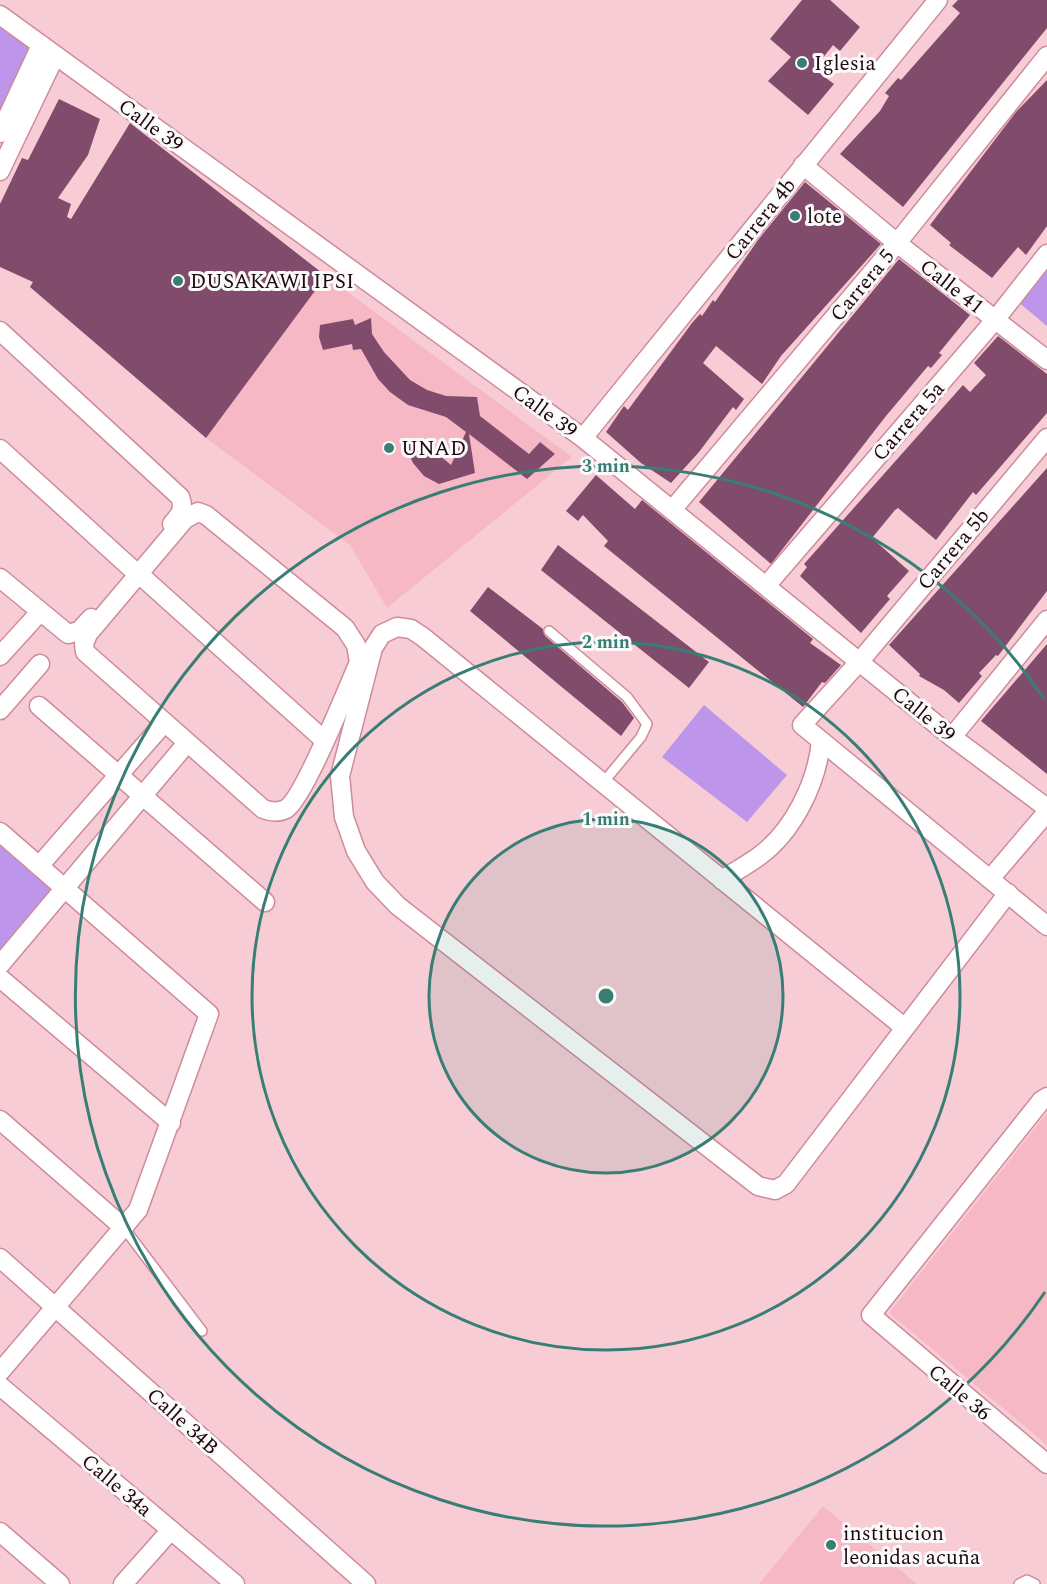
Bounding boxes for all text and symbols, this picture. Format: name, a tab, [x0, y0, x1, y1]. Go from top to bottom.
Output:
place label: Iglesia	[814, 48, 876, 80]
marker: Iglesia	[795, 56, 809, 70]
street label: Calle 39	[111, 91, 190, 161]
street label: Carrera 4b	[717, 171, 804, 268]
place label: lote	[807, 201, 842, 233]
marker: lote	[788, 209, 802, 223]
street label: Carrera 5	[823, 242, 903, 329]
street label: Calle 41	[912, 251, 990, 322]
place label: DUSAKAWI IPSI	[190, 266, 354, 298]
marker: DUSAKAWI IPSI	[171, 274, 185, 288]
street label: Carrera 5a	[865, 374, 953, 469]
street label: Calle 39	[505, 377, 584, 447]
place label: UNAD	[401, 433, 466, 465]
marker: UNAD	[382, 441, 396, 455]
text: 3 min	[582, 453, 630, 480]
street label: Carrera 5b	[910, 502, 998, 598]
text: 2 min	[582, 629, 630, 656]
street label: Calle 39	[884, 679, 962, 751]
text: 1 min	[582, 806, 630, 833]
centre of rings	[596, 986, 616, 1006]
street label: Calle 36	[921, 1357, 998, 1429]
street label: Calle 34B	[139, 1380, 226, 1463]
street label: Calle 34a	[74, 1446, 160, 1526]
place label: institucion leonidas acuña	[843, 1518, 981, 1574]
marker: institucion leonidas acuña	[824, 1538, 838, 1552]

